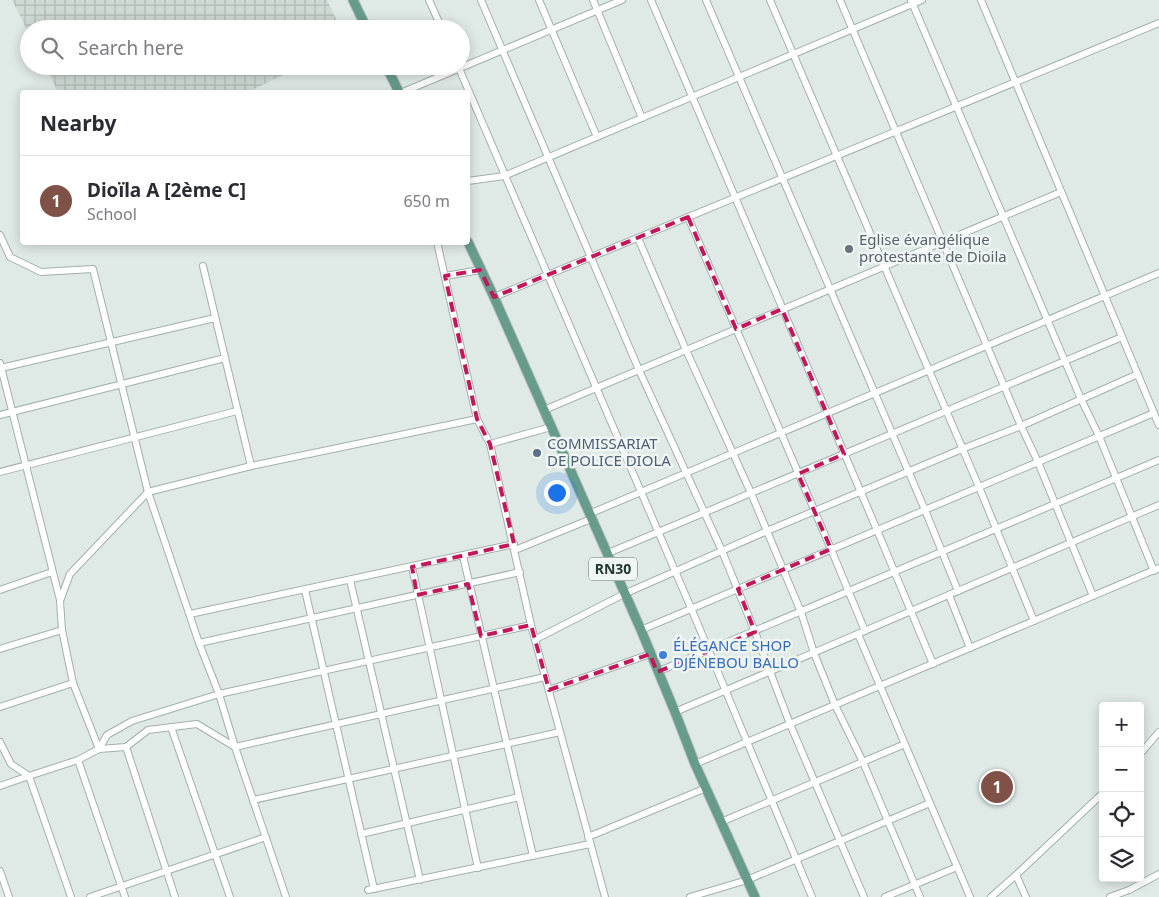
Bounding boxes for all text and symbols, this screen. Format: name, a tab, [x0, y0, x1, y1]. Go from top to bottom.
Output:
search box	[20, 20, 470, 75]
icon: search	[38, 34, 66, 62]
text: Search here	[78, 35, 184, 61]
text: Nearby	[40, 109, 116, 137]
text: Dioïla A [2ème C]	[87, 177, 246, 203]
text: 1	[51, 190, 61, 212]
text: 650 m	[403, 190, 450, 212]
text: School	[87, 203, 137, 225]
place label: Eglise évangélique protestante de Dioila	[859, 229, 1007, 266]
marker: Eglise évangélique protestante de Dioila	[843, 243, 855, 255]
place label: COMMISSARIAT DE POLICE DIOLA	[547, 433, 671, 470]
marker: COMMISSARIAT DE POLICE DIOLA	[531, 447, 543, 459]
your location	[544, 480, 570, 506]
road number: RN30	[589, 558, 637, 580]
place label: ÉLÉGANCE SHOP DJÉNEBOU BALLO	[673, 635, 799, 672]
marker: ÉLÉGANCE SHOP DJÉNEBOU BALLO	[657, 649, 669, 661]
map controls	[1099, 702, 1144, 882]
button: +	[1099, 702, 1144, 747]
button: −	[1099, 747, 1144, 792]
pin: 1	[981, 768, 1013, 806]
button: locate	[1099, 792, 1144, 837]
button: layers	[1099, 837, 1144, 882]

